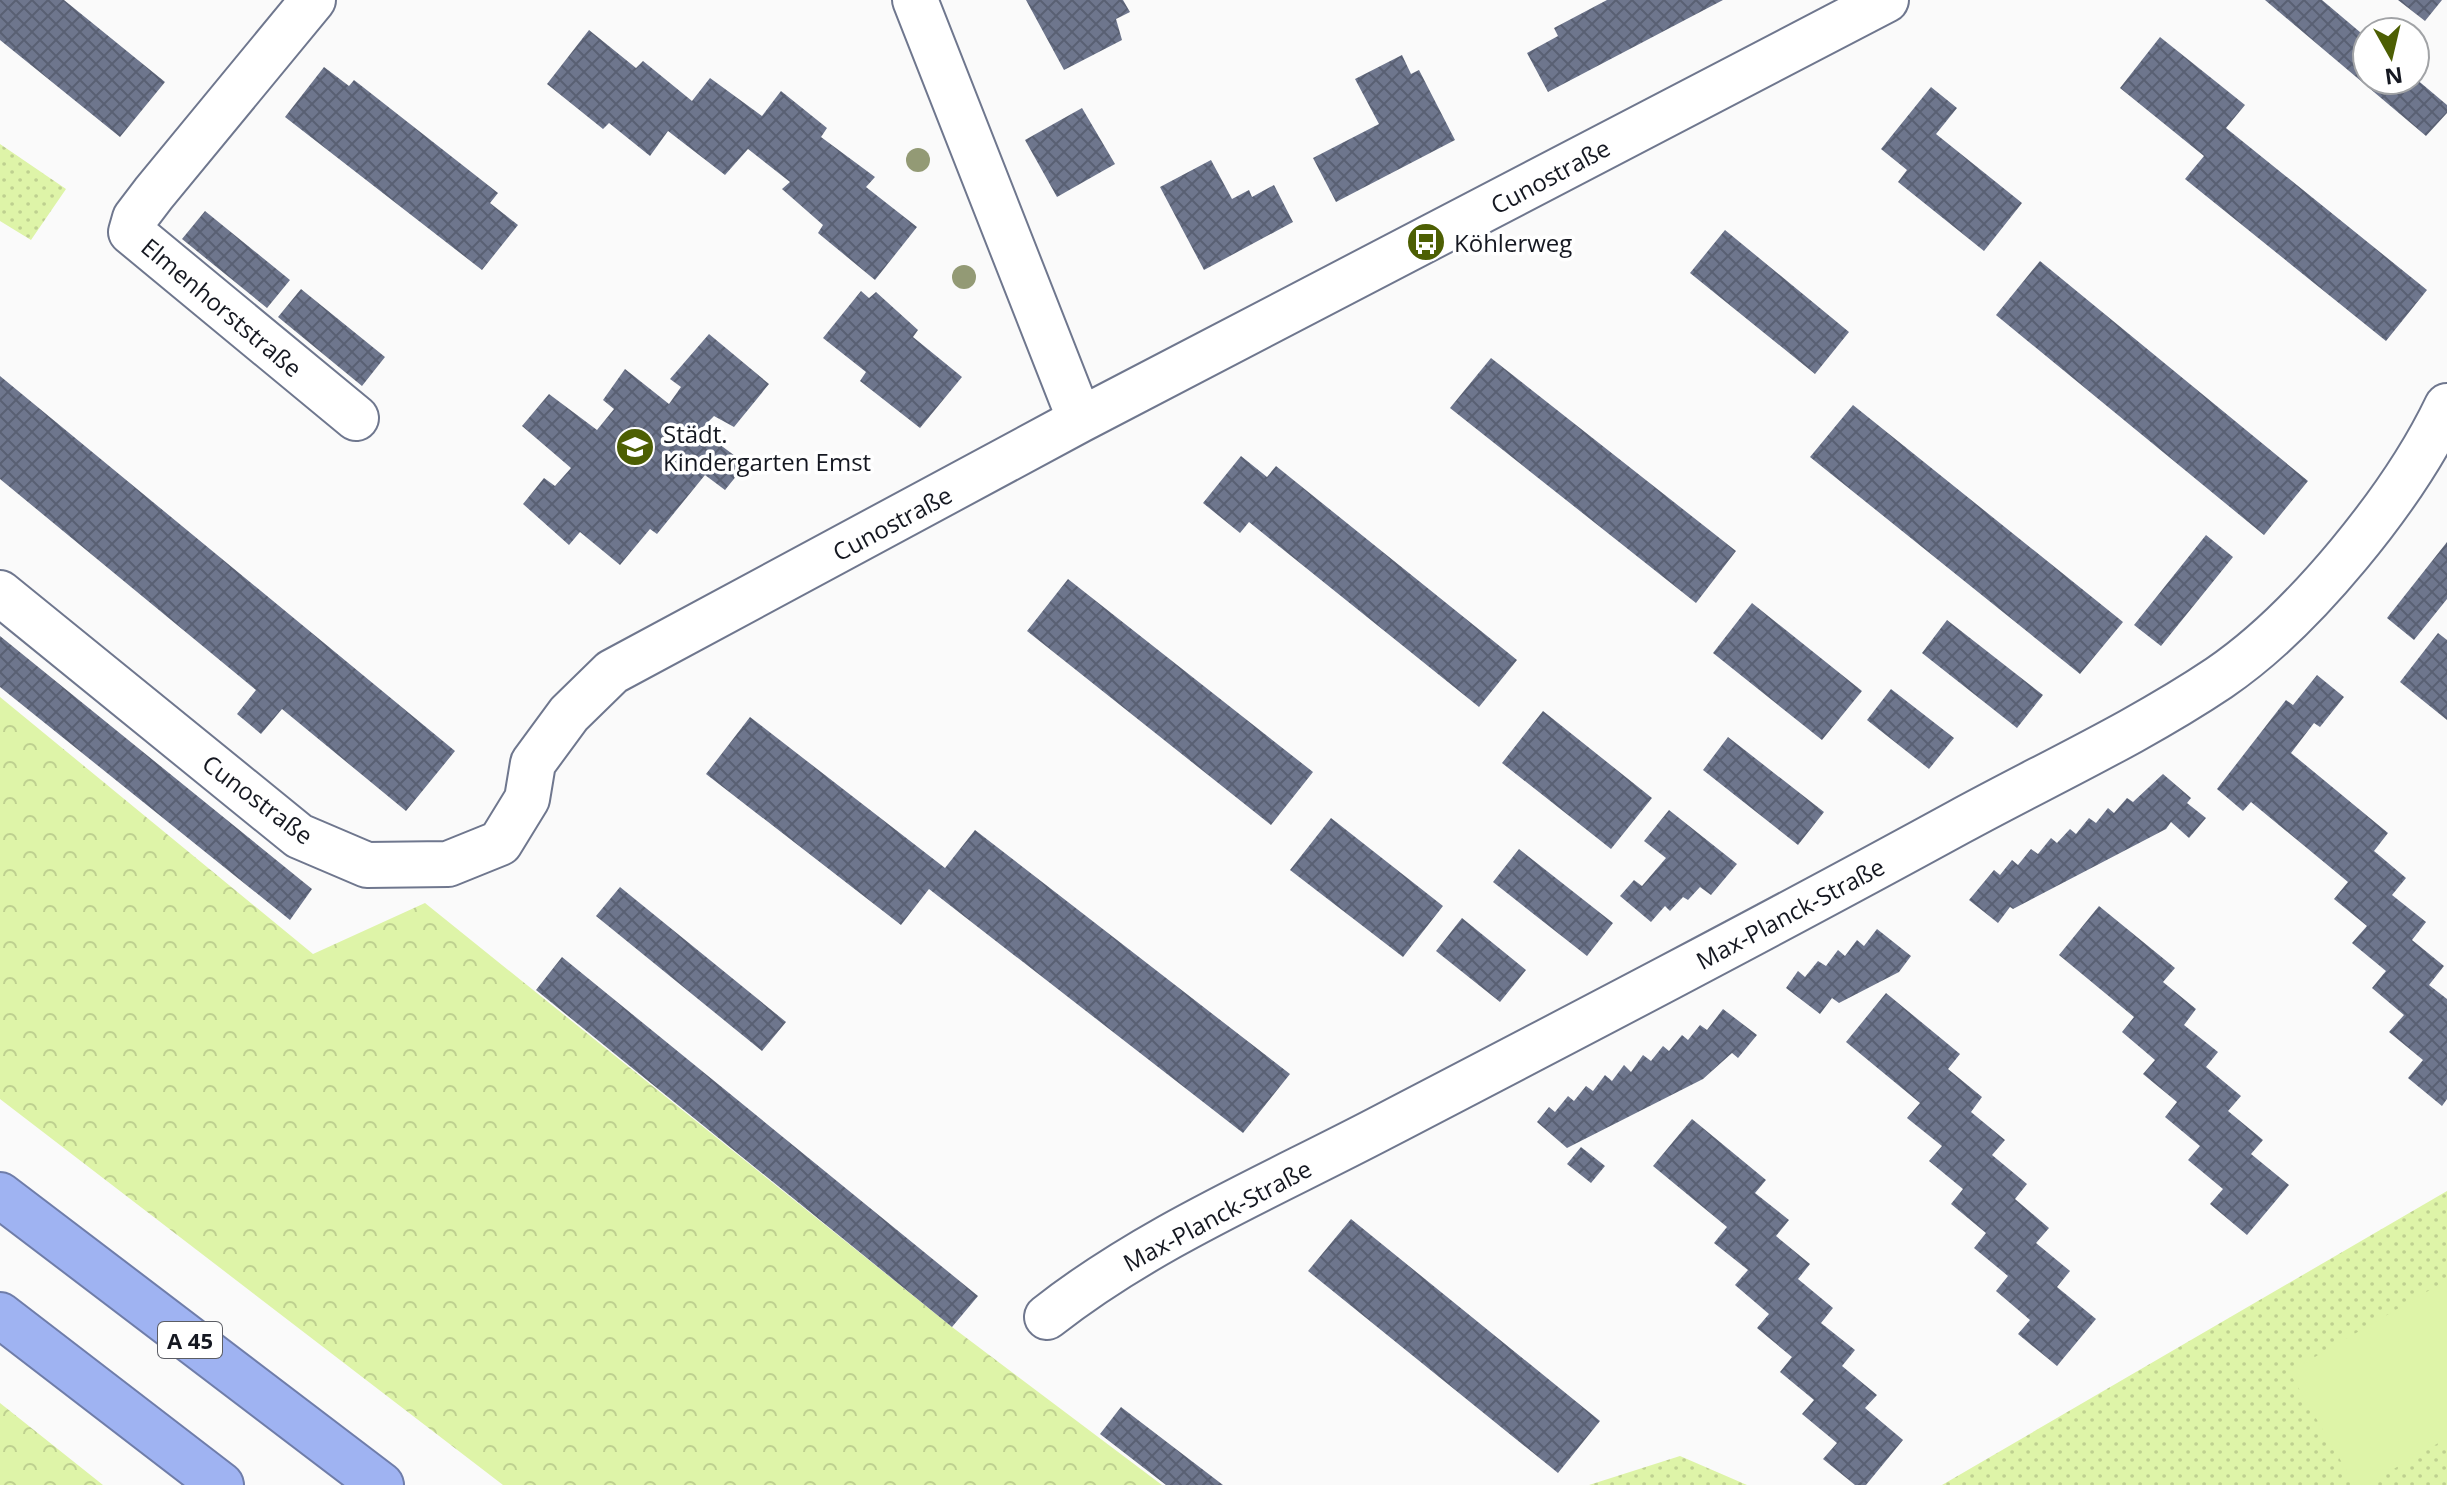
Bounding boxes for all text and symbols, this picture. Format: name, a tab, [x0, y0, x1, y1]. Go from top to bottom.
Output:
north arrow	[2351, 16, 2431, 96]
text: N	[2383, 61, 2405, 93]
street label: Cunostraße	[1485, 131, 1615, 221]
bus stop icon: Köhlerweg	[1405, 221, 1447, 263]
place label: Köhlerweg	[1454, 226, 1572, 259]
street label: Elmenhorststraße	[135, 230, 309, 384]
place label: Städt. Kindergarten Emst	[663, 417, 871, 478]
school or university icon: Städt. Kindergarten Emst	[614, 426, 656, 468]
street label: Cunostraße	[827, 478, 957, 568]
street label: Cunostraße	[196, 747, 320, 851]
street label: Max-Planck-Straße	[1690, 849, 1890, 977]
street label: Max-Planck-Straße	[1117, 1151, 1317, 1279]
road number: A 45	[158, 1322, 222, 1358]

